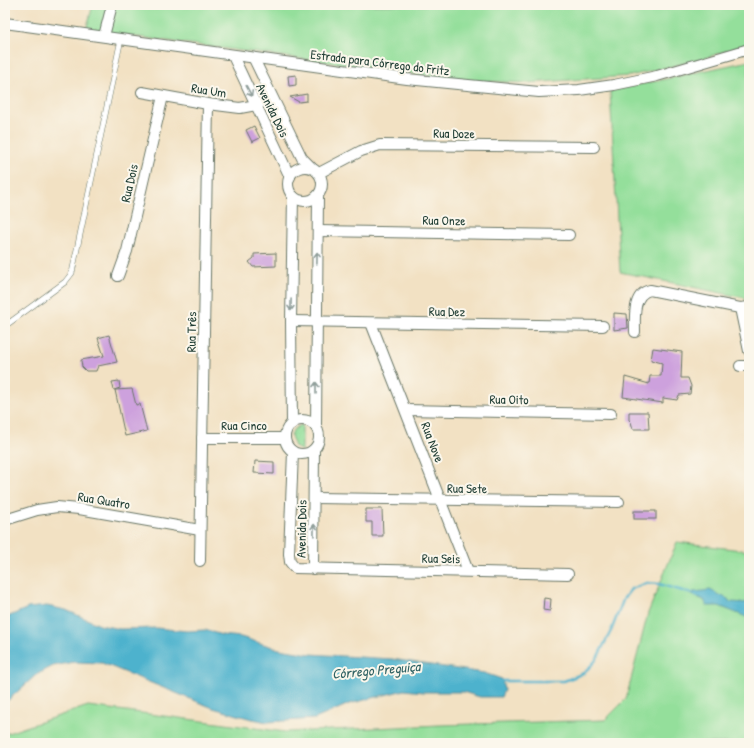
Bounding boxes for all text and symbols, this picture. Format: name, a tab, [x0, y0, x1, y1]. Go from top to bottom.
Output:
street label: Estrada para Córrego do Fritz	[309, 45, 451, 80]
street label: Rua Um	[190, 78, 228, 102]
street label: Avenida Dois	[252, 80, 294, 140]
one-way arrow	[246, 85, 253, 97]
street label: Rua Doze	[433, 124, 475, 142]
street label: Rua Dois	[116, 162, 142, 204]
street label: Rua Onze	[422, 211, 466, 229]
one-way arrow	[313, 252, 321, 265]
one-way arrow	[287, 298, 295, 311]
street label: Rua Dez	[429, 302, 466, 320]
street label: Rua Três	[182, 312, 200, 352]
one-way arrow	[312, 382, 320, 395]
street label: Rua Oito	[489, 390, 529, 408]
street label: Rua Cinco	[221, 416, 267, 434]
street label: Rua Nove	[417, 419, 449, 465]
street label: Rua Sete	[447, 479, 487, 497]
street label: Rua Quatro	[77, 487, 131, 513]
street label: Avenida Dois	[291, 500, 311, 558]
one-way arrow	[310, 524, 318, 537]
street label: Rua Seis	[422, 549, 460, 567]
water label: Córrego Preguiça	[331, 656, 422, 684]

